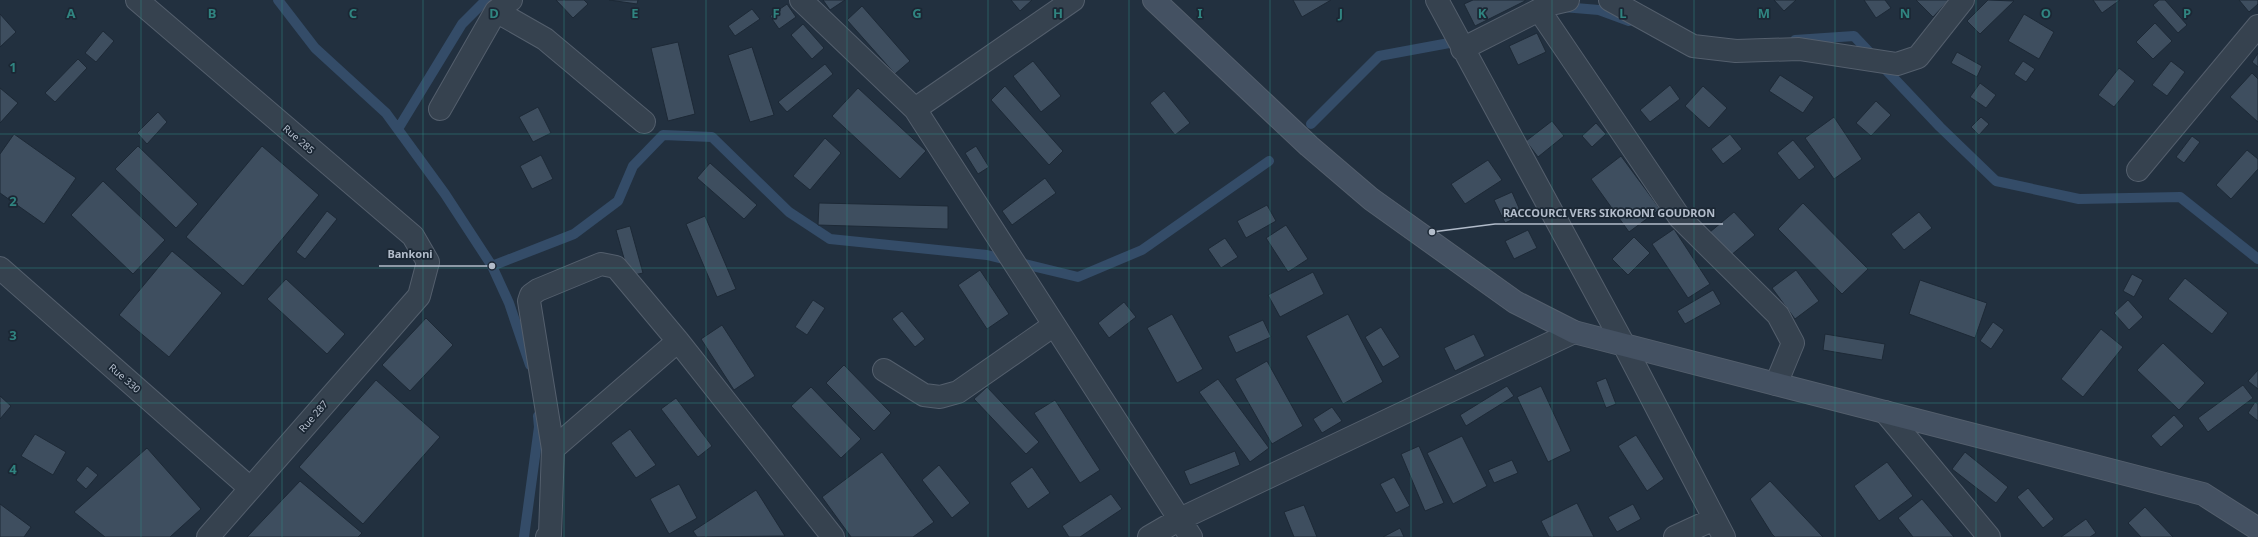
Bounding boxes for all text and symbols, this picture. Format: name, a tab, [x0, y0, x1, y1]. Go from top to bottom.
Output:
text: A	[67, 4, 76, 22]
text: B	[208, 4, 216, 22]
text: C	[349, 4, 357, 22]
text: D	[489, 4, 499, 22]
text: E	[631, 4, 639, 22]
text: F	[772, 4, 780, 22]
text: G	[912, 4, 922, 22]
text: H	[1053, 4, 1063, 22]
text: I	[1197, 4, 1203, 22]
text: J	[1338, 4, 1343, 22]
text: K	[1478, 4, 1487, 22]
text: L	[1619, 4, 1627, 22]
text: M	[1758, 4, 1770, 22]
text: N	[1900, 4, 1910, 22]
text: O	[2041, 4, 2051, 22]
text: P	[2183, 4, 2191, 22]
text: 1	[9, 58, 17, 76]
street label: Rue 285	[280, 121, 318, 157]
text: 2	[9, 192, 17, 210]
callout: RACCOURCI VERS SIKORONI GOUDRON	[1495, 201, 1723, 224]
text: RACCOURCI VERS SIKORONI GOUDRON	[1503, 205, 1715, 220]
callout: Bankoni	[379, 243, 441, 266]
text: Bankoni	[387, 246, 433, 261]
text: 3	[9, 326, 17, 344]
street label: Rue 330	[106, 360, 144, 396]
street label: Rue 287	[295, 397, 331, 435]
text: 4	[9, 460, 17, 478]

